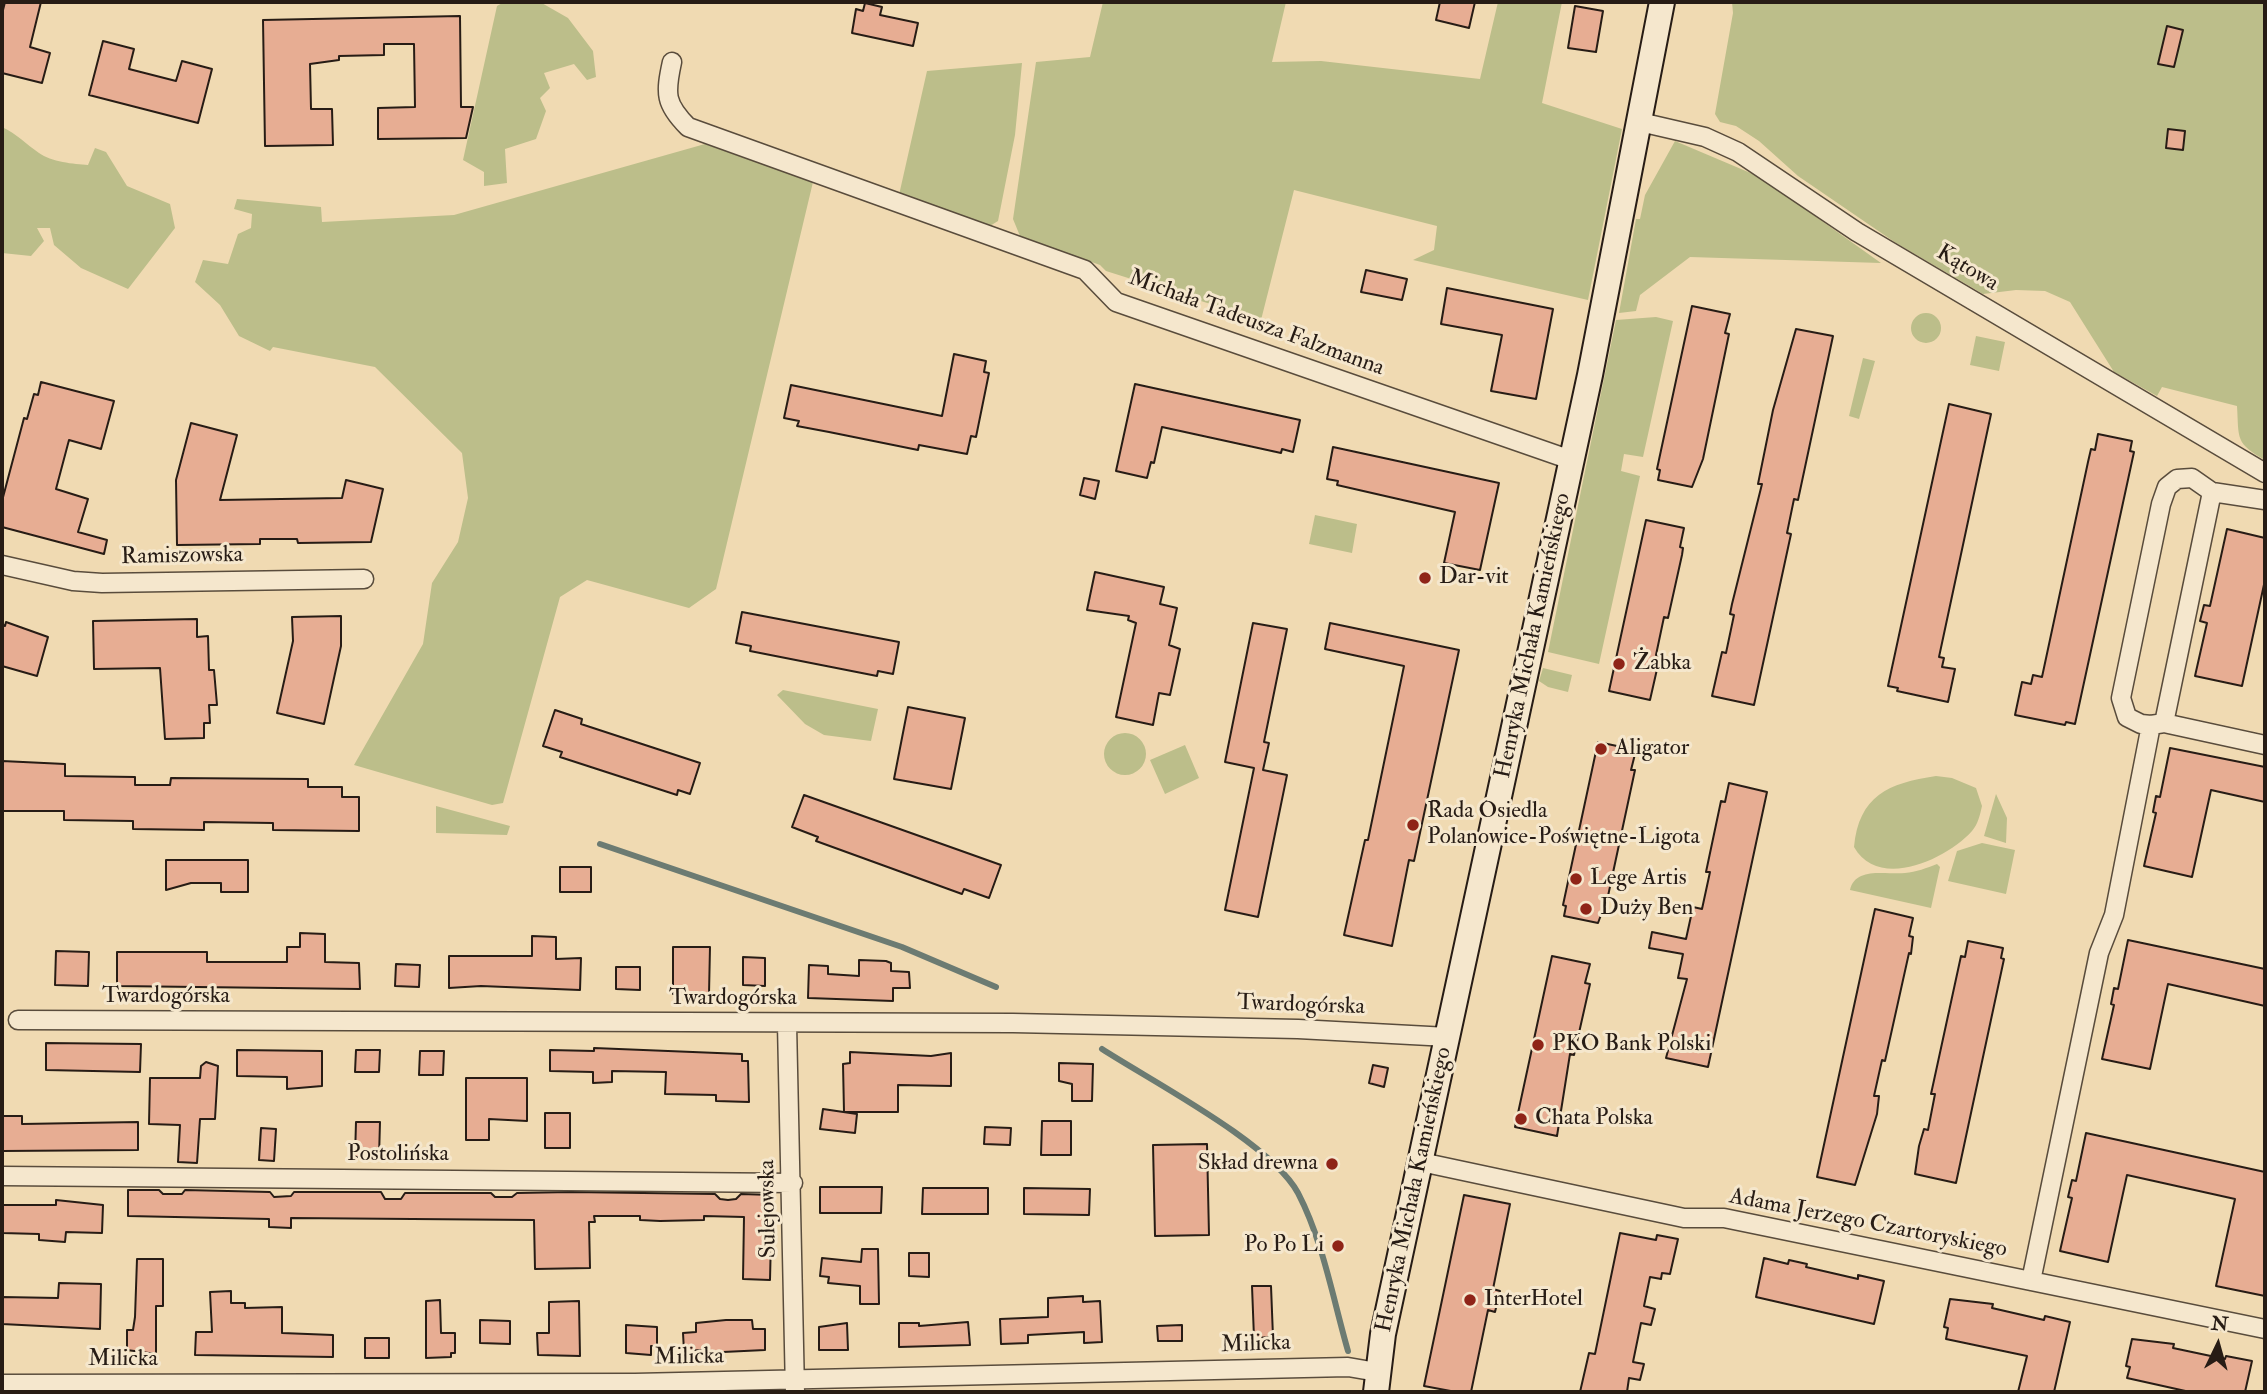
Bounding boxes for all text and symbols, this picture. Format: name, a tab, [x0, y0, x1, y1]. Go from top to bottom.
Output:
street label: Kątowa	[1931, 240, 2003, 298]
street label: Michała Tadeusza Falzmanna	[1124, 265, 1388, 383]
street label: Henryka Michała Kamieńskiego	[1490, 491, 1578, 781]
street label: Ramiszowska	[121, 542, 243, 572]
place label: Dar-vit	[1439, 564, 1509, 592]
marker: Dar-vit	[1417, 570, 1433, 586]
place label: Żabka	[1633, 650, 1691, 678]
marker: Żabka	[1611, 656, 1627, 672]
place label: Aligator	[1615, 735, 1689, 763]
marker: Aligator	[1593, 741, 1609, 757]
place label: Rada Osiedla Polanowice-Poświętne-Ligota	[1427, 798, 1700, 852]
marker: Rada Osiedla Polanowice-Poświętne-Ligota	[1405, 817, 1421, 833]
place label: Lege Artis	[1590, 865, 1687, 893]
marker: Lege Artis	[1568, 871, 1584, 887]
place label: Duży Ben	[1600, 895, 1693, 923]
marker: Duży Ben	[1578, 901, 1594, 917]
street label: Twardogórska	[102, 983, 230, 1011]
street label: Twardogórska	[669, 985, 797, 1013]
street label: Twardogórska	[1237, 990, 1365, 1022]
place label: PKO Bank Polski	[1552, 1031, 1711, 1059]
marker: PKO Bank Polski	[1530, 1037, 1546, 1053]
street label: Henryka Michała Kamieńskiego	[1371, 1045, 1459, 1335]
place label: Chata Polska	[1535, 1105, 1653, 1133]
marker: Chata Polska	[1513, 1111, 1529, 1127]
street label: Postolińska	[347, 1141, 449, 1169]
place label: Skład drewna	[1198, 1150, 1318, 1178]
marker: Skład drewna	[1324, 1156, 1340, 1172]
street label: Sulejowska	[754, 1159, 784, 1259]
street label: Adama Jerzego Czartoryskiego	[1727, 1183, 2009, 1265]
place label: Po Po Li	[1244, 1232, 1324, 1260]
marker: Po Po Li	[1330, 1238, 1346, 1254]
place label: InterHotel	[1484, 1286, 1583, 1314]
marker: InterHotel	[1462, 1292, 1478, 1308]
north arrow	[2183, 1310, 2253, 1380]
text: N	[2210, 1311, 2229, 1337]
street label: Milicka	[1221, 1330, 1291, 1360]
street label: Milicka	[654, 1344, 724, 1372]
street label: Milicka	[88, 1346, 158, 1374]

